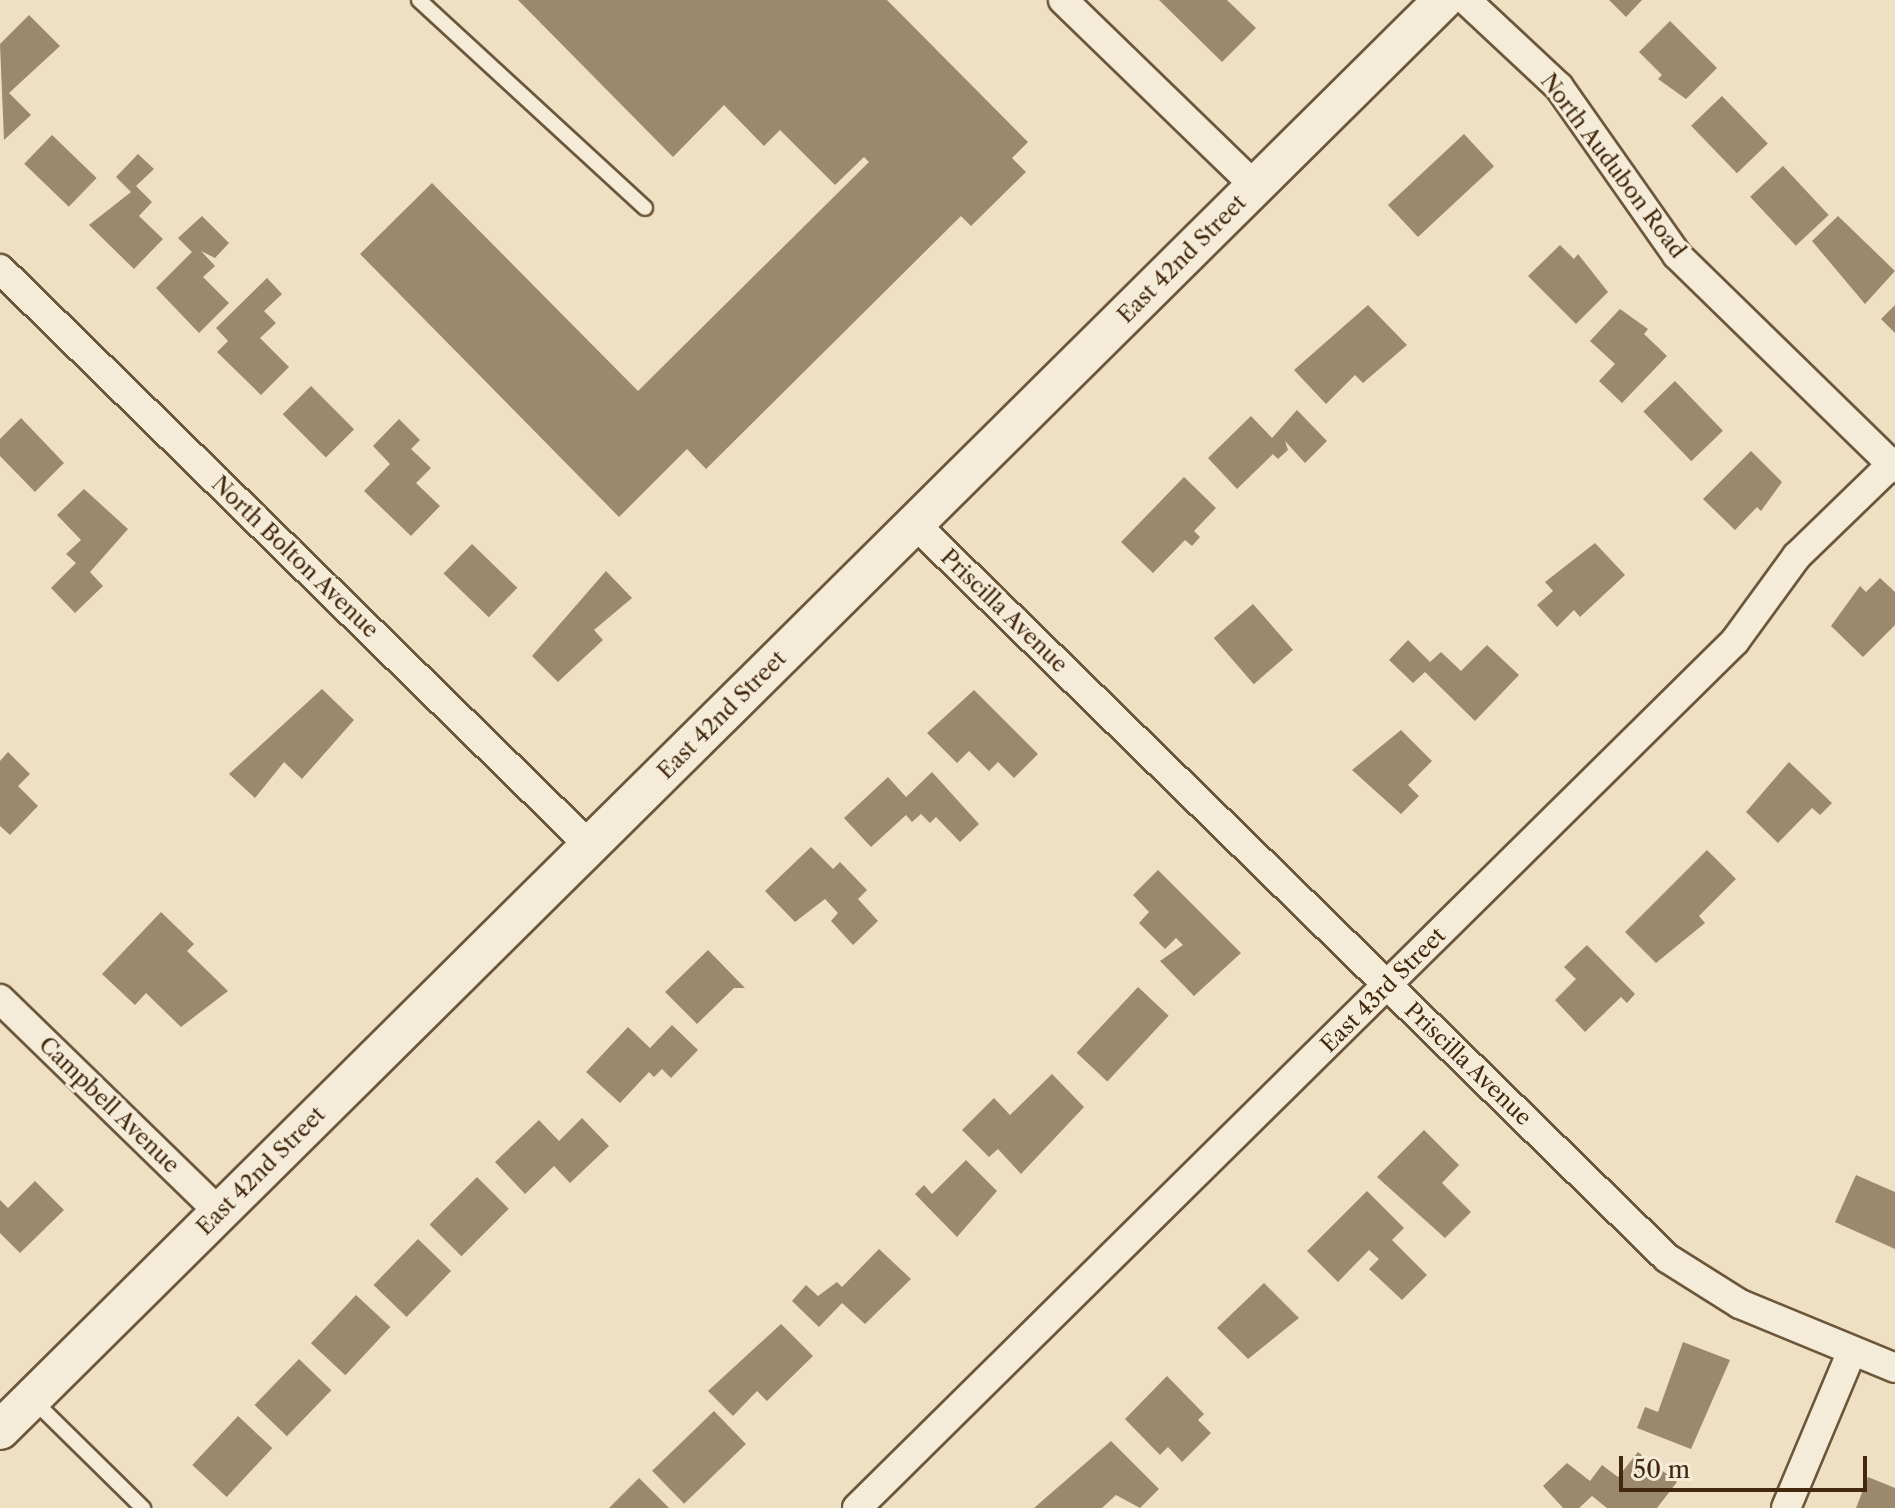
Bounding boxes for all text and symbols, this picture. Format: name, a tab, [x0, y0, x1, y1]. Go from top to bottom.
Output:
street label: North Audubon Road	[1535, 68, 1691, 264]
street label: East 42nd Street	[1112, 189, 1252, 329]
street label: North Bolton Avenue	[206, 470, 384, 644]
street label: Priscilla Avenue	[935, 543, 1073, 679]
street label: East 42nd Street	[652, 645, 792, 785]
street label: East 43rd Street	[1315, 922, 1451, 1058]
street label: Priscilla Avenue	[1399, 996, 1537, 1132]
street label: Campbell Avenue	[33, 1031, 185, 1179]
street label: East 42nd Street	[191, 1101, 331, 1241]
scale bar	[1623, 1440, 1871, 1490]
text: 50 m	[1633, 1455, 1690, 1484]

